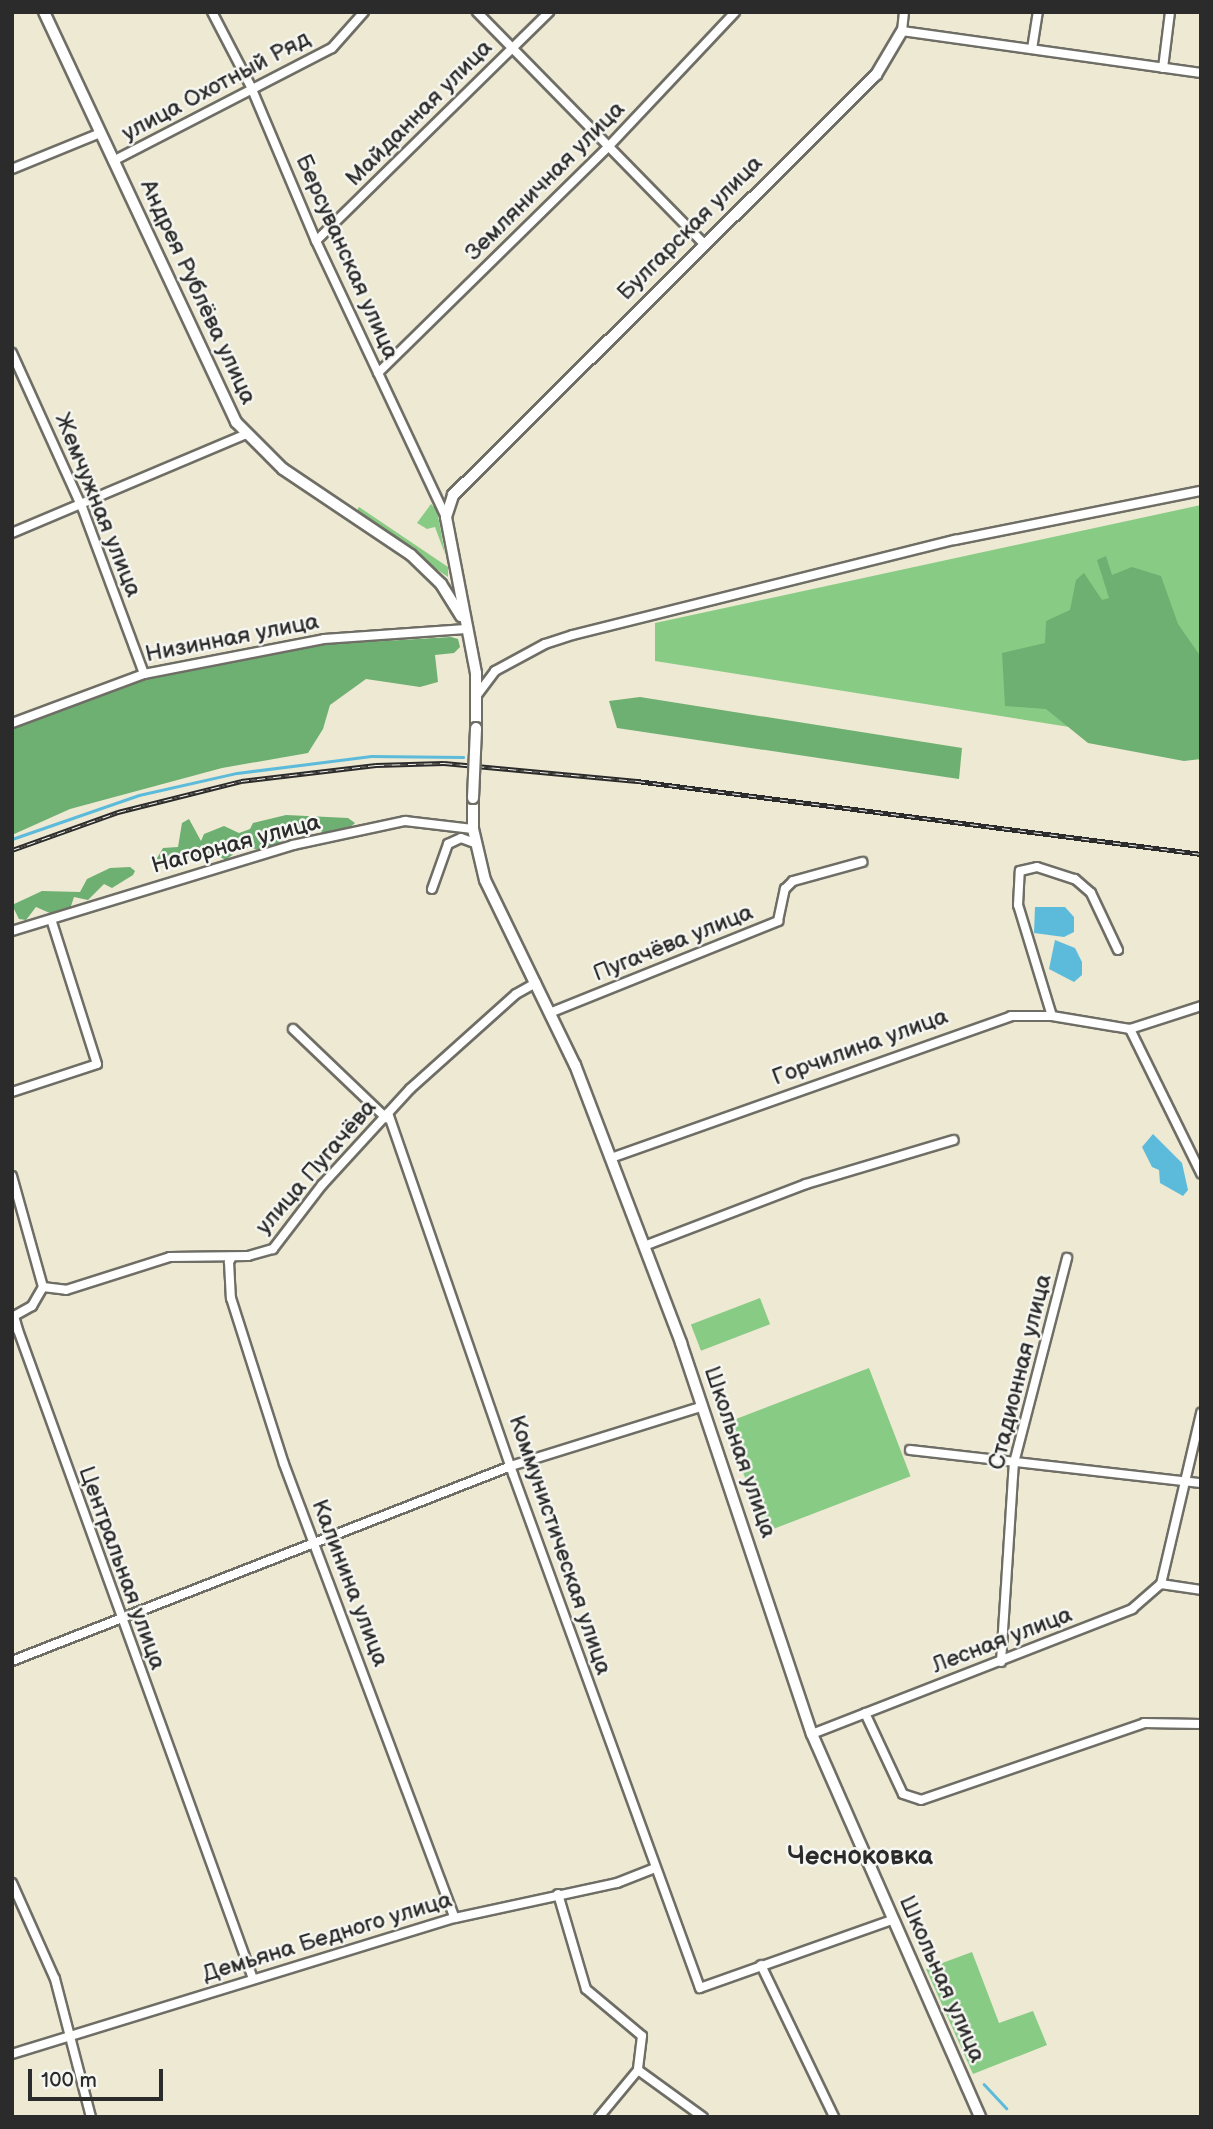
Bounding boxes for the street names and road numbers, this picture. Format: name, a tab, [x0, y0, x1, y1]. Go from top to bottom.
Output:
street label: улица Охотный Ряд	[117, 25, 315, 147]
street label: Майданная улица	[340, 34, 498, 192]
street label: Земляничная улица	[459, 95, 631, 267]
street label: Берсуванская улица	[289, 150, 405, 364]
street label: Булгарская улица	[612, 150, 768, 306]
street label: Андрея Рублёва улица	[134, 175, 262, 409]
street label: Жемчужная улица	[49, 409, 147, 601]
street label: Низинная улица	[143, 608, 321, 668]
street label: Нагорная улица	[149, 808, 323, 880]
street label: Пугачёва улица	[589, 898, 757, 988]
street label: Горчилина улица	[768, 1002, 952, 1092]
street label: улица Пугачёва	[250, 1094, 382, 1240]
street label: Стадионная улица	[982, 1271, 1058, 1473]
street label: Школьная улица	[698, 1363, 782, 1541]
street label: Коммунистическая улица	[503, 1412, 617, 1678]
street label: Центральная улица	[72, 1463, 172, 1673]
street label: Калинина улица	[305, 1496, 395, 1670]
street label: Лесная улица	[928, 1601, 1076, 1679]
street label: Демьяна Бедного улица	[199, 1886, 455, 1988]
street label: Школьная улица	[893, 1891, 991, 2067]

